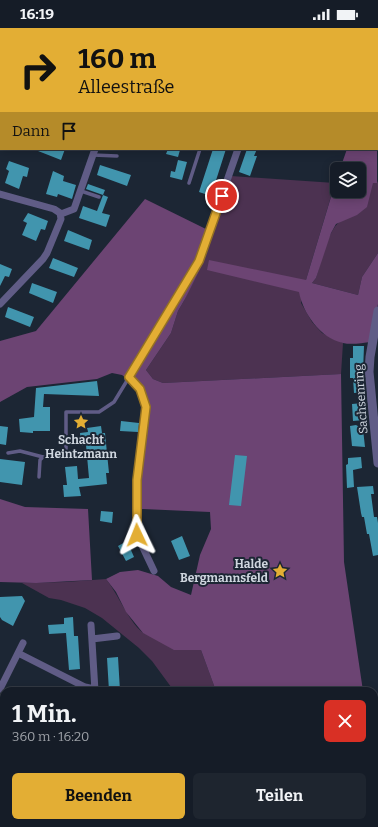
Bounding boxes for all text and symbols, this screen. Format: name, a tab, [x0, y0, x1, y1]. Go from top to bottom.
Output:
text: 16:19	[20, 5, 54, 23]
text: 160 m	[78, 42, 156, 75]
icon: right	[12, 44, 64, 96]
text: Alleestraße	[78, 76, 174, 98]
icon: arrive	[58, 120, 80, 142]
text: Dann	[12, 122, 50, 140]
map controls	[330, 162, 366, 198]
button: layers	[330, 162, 366, 198]
pin	[205, 179, 239, 213]
icon: arrive	[211, 185, 233, 207]
street label: Sachsenring	[352, 363, 370, 434]
place icon: Schacht Heintzmann	[72, 413, 90, 431]
place label: Schacht Heintzmann	[45, 433, 117, 461]
position arrow	[116, 514, 158, 556]
place label: Halde Bergmannsfeld	[180, 557, 269, 585]
place icon: Halde Bergmannsfeld	[271, 562, 289, 580]
text: 1 Min.	[12, 700, 77, 728]
button: close	[324, 700, 366, 742]
text: 360 m · 16:20	[12, 729, 89, 744]
button: Beenden	[12, 773, 185, 819]
button: Teilen	[193, 773, 366, 819]

